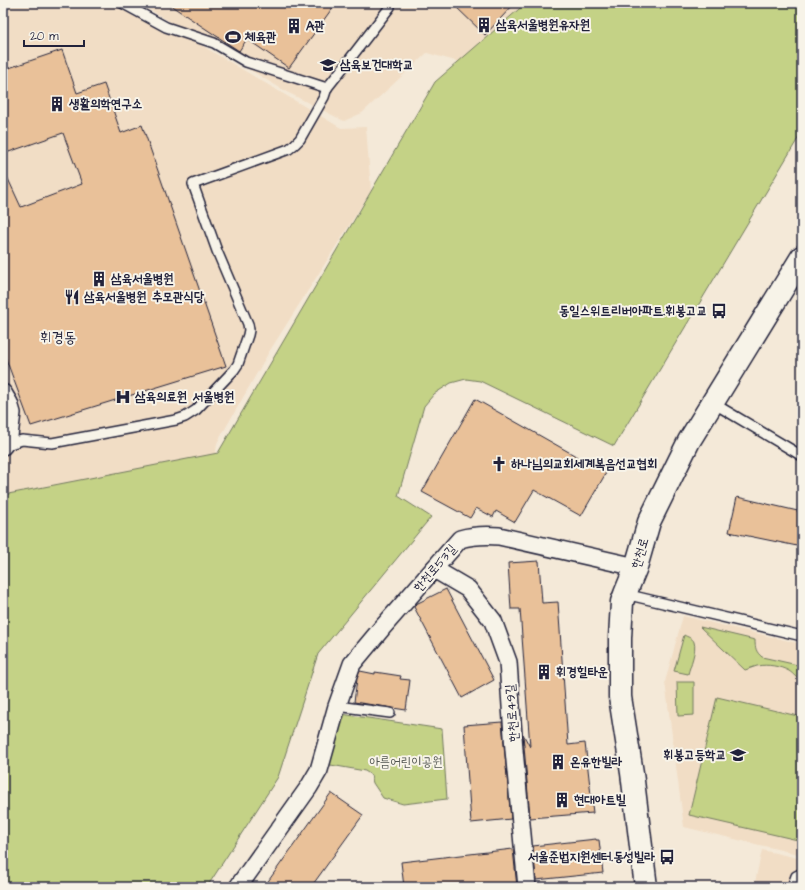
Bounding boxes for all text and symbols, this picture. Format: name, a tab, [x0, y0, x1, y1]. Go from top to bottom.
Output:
building icon: 삼육서울병원유자원	[475, 16, 493, 34]
place label: 삼육서울병원유자원	[495, 16, 590, 34]
building icon: A관	[285, 17, 303, 35]
place label: A관	[306, 17, 325, 35]
scale bar	[24, 22, 84, 48]
text: 20 m	[30, 28, 59, 45]
sports icon: 체육관	[224, 28, 242, 46]
place label: 체육관	[244, 28, 277, 46]
school or university icon: 삼육보건대학교	[319, 56, 337, 74]
place label: 삼육보건대학교	[339, 56, 413, 74]
building icon: 생활의학연구소	[48, 95, 66, 113]
place label: 생활의학연구소	[68, 95, 143, 113]
building icon: 삼육서울병원	[90, 270, 108, 288]
place label: 삼육서울병원	[110, 270, 174, 288]
restaurant icon: 삼육서울병원 추모관식당	[63, 288, 81, 306]
place label: 삼육서울병원 추모관식당	[83, 288, 205, 306]
place label: 동일스위트리버아파트.휘봉고교	[559, 302, 707, 320]
bus stop icon: 동일스위트리버아파트.휘봉고교	[710, 302, 728, 320]
district label: 휘경동	[40, 327, 76, 348]
hospital icon: 삼육의료원 서울병원	[114, 388, 132, 406]
place label: 삼육의료원 서울병원	[134, 388, 234, 406]
church icon: 하나님의교회세계복음선교협회	[490, 455, 508, 473]
place label: 하나님의교회세계복음선교협회	[511, 455, 657, 473]
street label: 한천로	[627, 535, 653, 571]
street label: 한천로53길	[409, 540, 461, 596]
building icon: 휘경힐타운	[535, 663, 553, 681]
place label: 휘경힐타운	[556, 663, 608, 681]
street label: 한천로49길	[501, 683, 523, 743]
place label: 휘봉고등학교	[663, 746, 726, 764]
school or university icon: 휘봉고등학교	[729, 746, 747, 764]
park label: 아름어린이공원	[369, 753, 443, 771]
building icon: 온유한빌라	[549, 753, 567, 771]
place label: 온유한빌라	[570, 753, 623, 771]
building icon: 현대아트빌	[553, 791, 571, 809]
place label: 현대아트빌	[574, 791, 627, 809]
place label: 서울준법지원센터.동성빌라	[528, 848, 656, 866]
bus stop icon: 서울준법지원센터.동성빌라	[658, 848, 676, 866]

